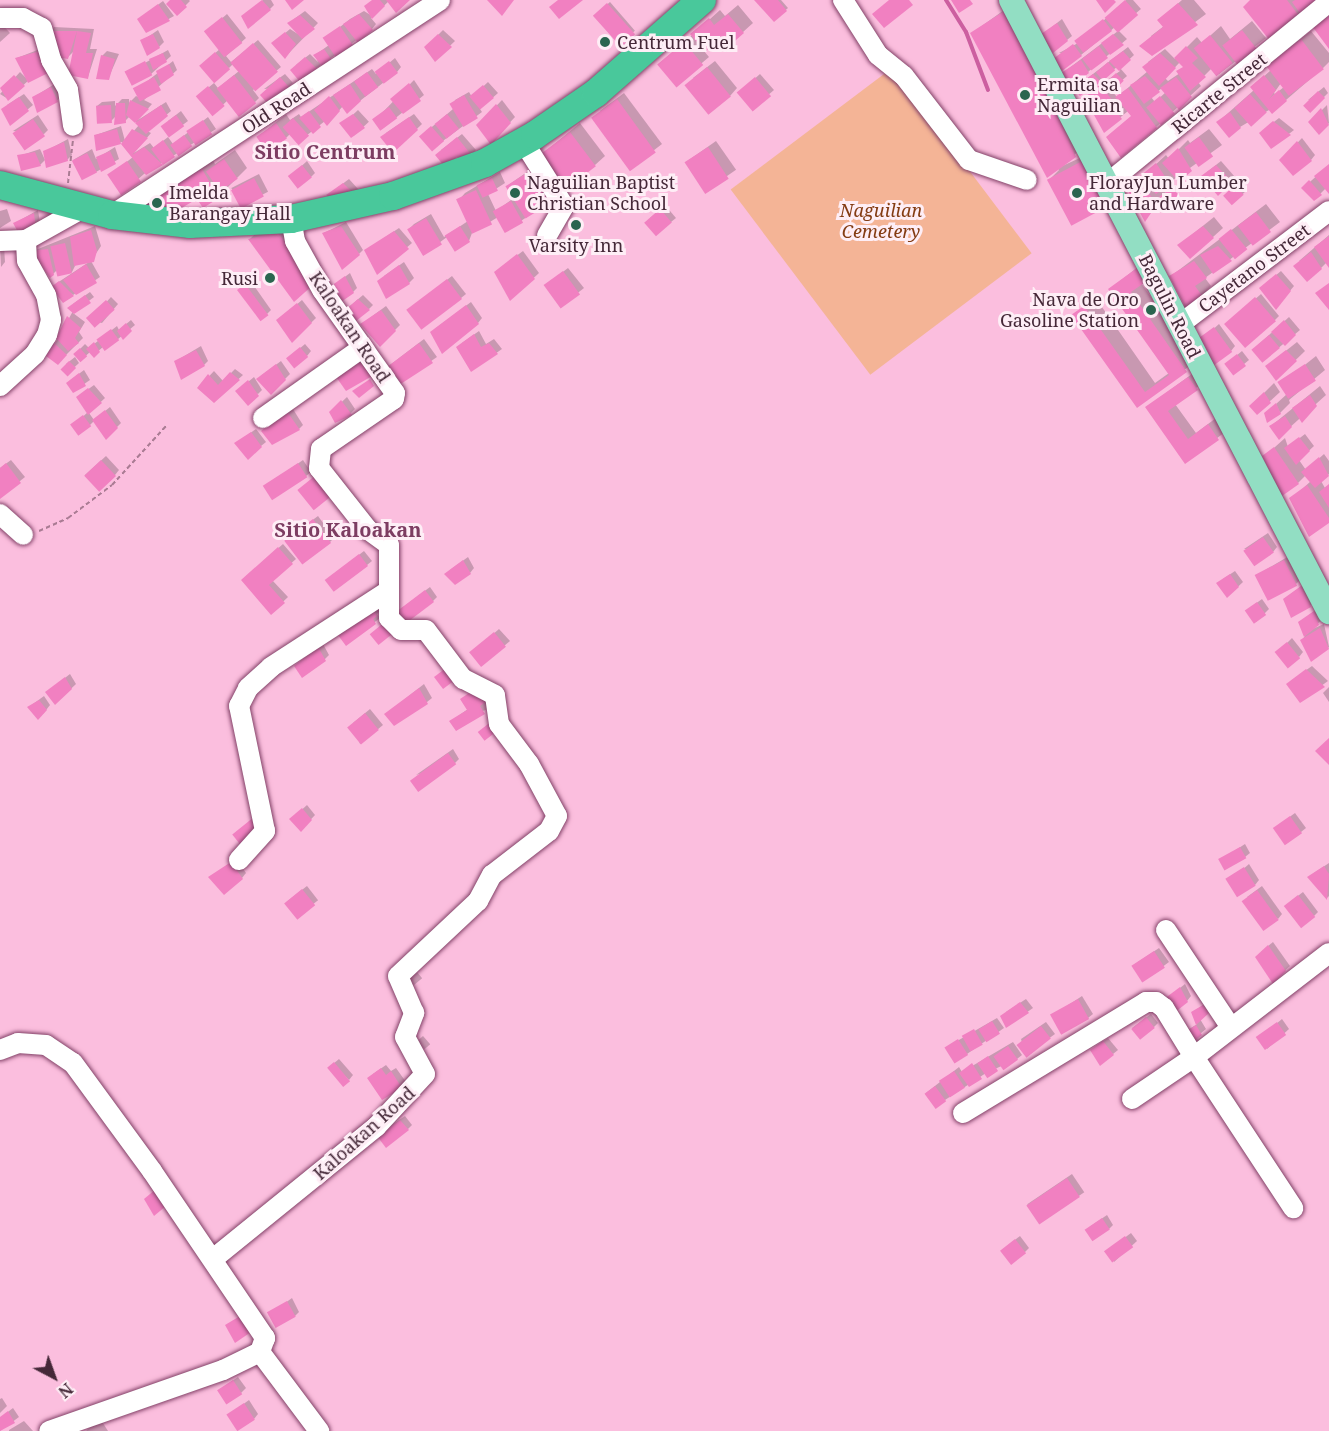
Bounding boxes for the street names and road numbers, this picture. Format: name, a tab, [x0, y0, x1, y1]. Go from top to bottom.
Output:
street label: Ricarte Street	[1167, 48, 1271, 138]
street label: Old Road	[237, 78, 315, 138]
street label: Cayetano Street	[1194, 219, 1314, 317]
street label: Bagulin Road	[1134, 250, 1206, 362]
street label: Kaloakan Road	[305, 267, 395, 387]
street label: Kaloakan Road	[309, 1082, 419, 1184]

